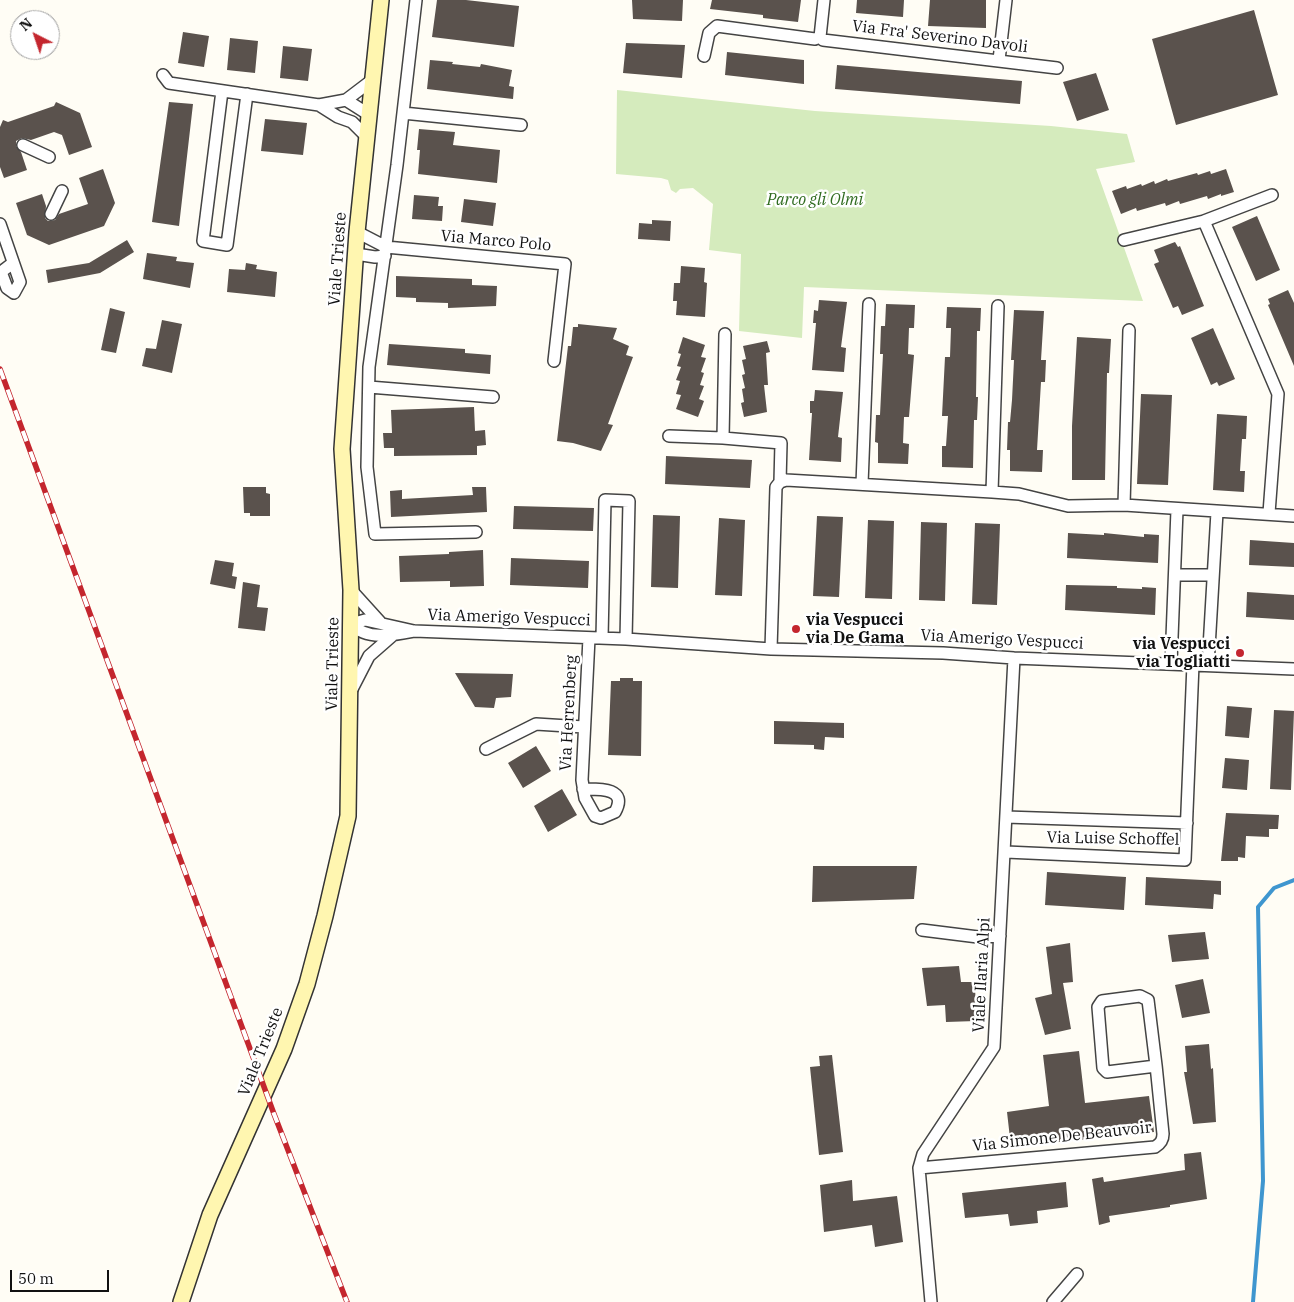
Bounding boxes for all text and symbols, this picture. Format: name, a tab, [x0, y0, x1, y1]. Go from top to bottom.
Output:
north arrow	[10, 10, 60, 60]
text: N	[16, 14, 36, 35]
street label: Via Fra' Severino Davoli	[851, 17, 1029, 57]
park label: Parco gli Olmi	[767, 190, 863, 210]
street label: Viale Trieste	[325, 211, 351, 307]
street label: Via Marco Polo	[440, 227, 552, 255]
street label: Via Amerigo Vespucci	[427, 606, 591, 630]
place label: via Vespucci via De Gama	[806, 610, 904, 648]
street label: Viale Trieste	[323, 617, 343, 711]
marker: via Vespucci via De Gama	[790, 623, 802, 635]
street label: Via Amerigo Vespucci	[920, 626, 1084, 654]
place label: via Vespucci via Togliatti	[1133, 634, 1230, 672]
marker: via Vespucci via Togliatti	[1234, 647, 1246, 659]
street label: Via Herrenberg	[556, 655, 582, 771]
street label: Via Luise Schoffel	[1046, 828, 1180, 850]
street label: Viale Ilaria Alpi	[969, 917, 995, 1033]
street label: Viale Trieste	[234, 1005, 288, 1099]
street label: Via Simone De Beauvoir	[971, 1118, 1153, 1156]
scale bar	[12, 1260, 111, 1292]
text: 50 m	[18, 1269, 54, 1288]

